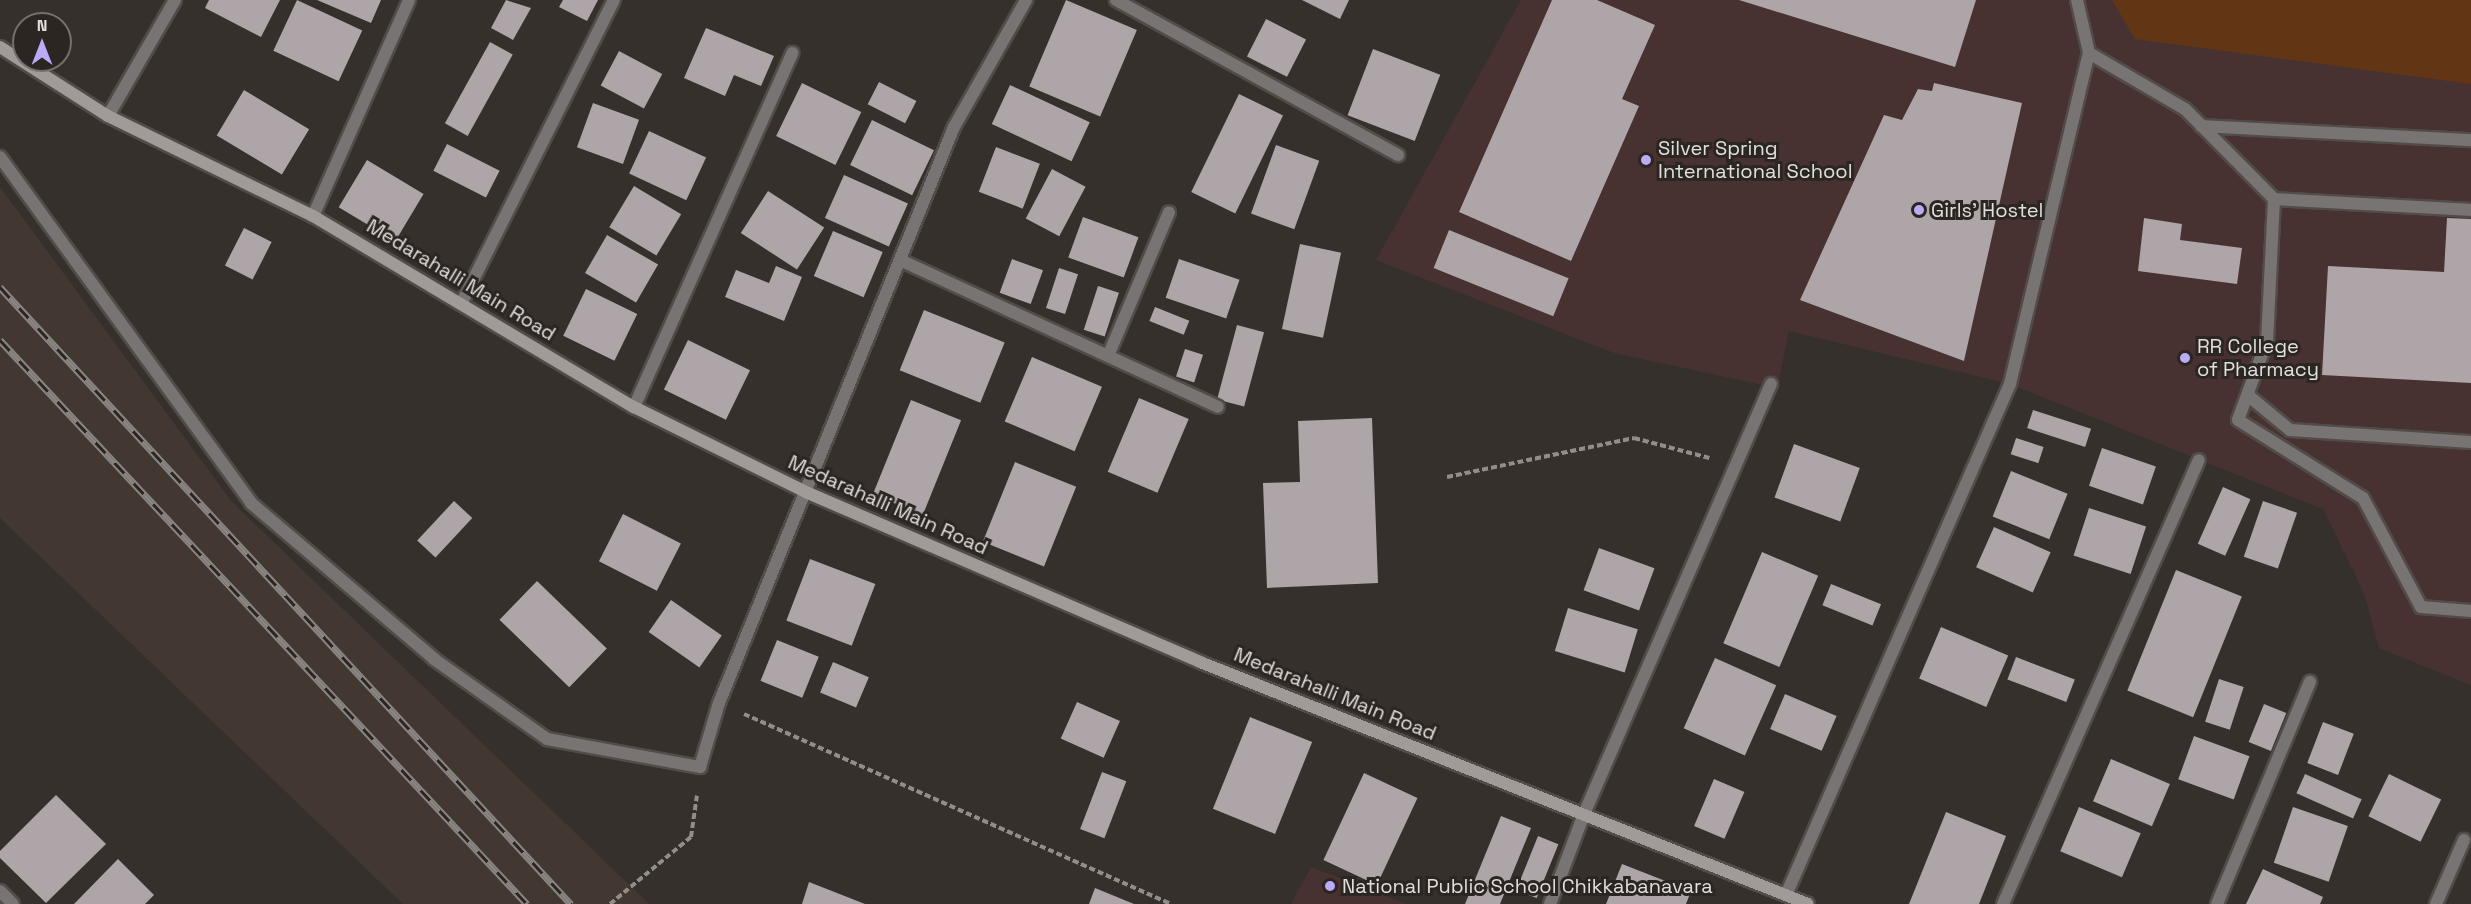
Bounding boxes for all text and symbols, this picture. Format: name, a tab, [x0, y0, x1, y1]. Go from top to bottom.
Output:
north arrow	[12, 12, 72, 72]
text: N	[37, 15, 47, 36]
place label: Silver Spring International School	[1658, 136, 1853, 183]
marker: Silver Spring International School	[1639, 153, 1653, 167]
place label: Girls' Hostel	[1931, 198, 2043, 222]
marker: Girls' Hostel	[1912, 203, 1926, 217]
street label: Medarahalli Main Road	[362, 214, 560, 346]
place label: RR College of Pharmacy	[2197, 334, 2319, 381]
marker: RR College of Pharmacy	[2178, 351, 2192, 365]
street label: Medarahalli Main Road	[784, 450, 992, 560]
street label: Medarahalli Main Road	[1230, 642, 1440, 746]
place label: National Public School Chikkabanavara	[1342, 874, 1713, 898]
marker: National Public School Chikkabanavara	[1323, 879, 1337, 893]

